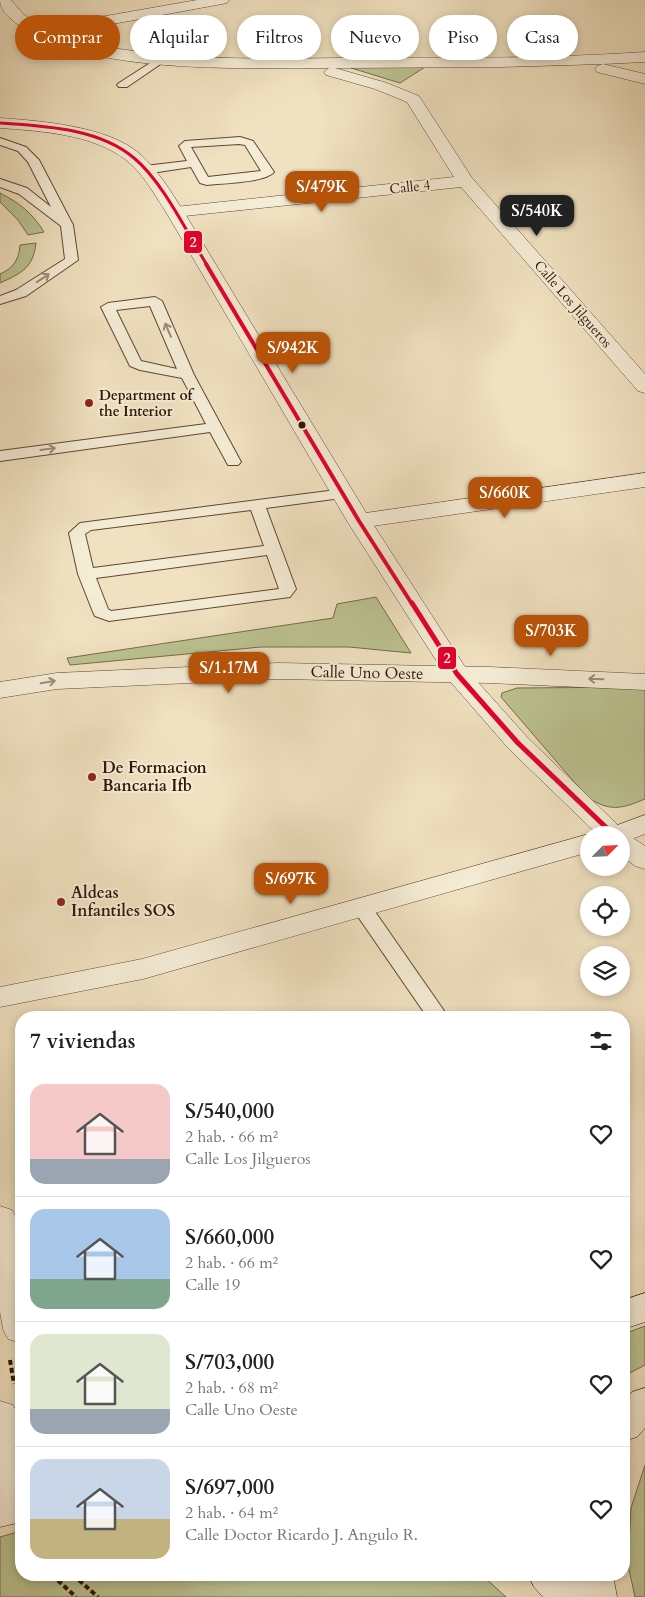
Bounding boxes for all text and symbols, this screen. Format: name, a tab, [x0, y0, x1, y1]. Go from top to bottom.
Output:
chip: Comprar	[15, 15, 120, 60]
chip: Alquilar	[130, 15, 227, 60]
chip: Filtros	[237, 15, 321, 60]
chip: Nuevo	[331, 15, 419, 60]
chip: Piso	[429, 15, 497, 60]
chip: Casa	[507, 15, 578, 60]
pin: S/479K	[281, 170, 363, 213]
street label: Calle 4	[389, 175, 431, 199]
text: S/479K	[296, 176, 348, 198]
pin: S/540K	[496, 194, 578, 237]
text: S/540K	[511, 200, 563, 222]
line badge: 2	[183, 230, 203, 254]
text: 2	[189, 233, 197, 252]
street label: Calle Los Jilgueros	[530, 256, 616, 352]
one-way arrow	[36, 273, 50, 283]
one-way arrow	[162, 323, 172, 338]
pin: S/942K	[252, 332, 334, 374]
text: S/942K	[267, 337, 319, 359]
place label: Department of the Interior	[99, 386, 195, 421]
marker: Department of the Interior	[83, 397, 95, 409]
unlabelled marker	[297, 420, 307, 430]
one-way arrow	[40, 444, 56, 454]
pin: S/660K	[464, 476, 546, 519]
text: S/660K	[479, 482, 531, 504]
pin: S/703K	[510, 614, 592, 657]
text: S/703K	[525, 620, 577, 642]
line badge: 2	[437, 646, 457, 670]
text: 2	[443, 649, 451, 668]
pin: S/1.17M	[183, 652, 275, 694]
text: S/1.17M	[200, 657, 258, 679]
street label: Calle Uno Oeste	[310, 661, 424, 685]
one-way arrow	[589, 675, 605, 684]
one-way arrow	[40, 677, 56, 687]
place label: De Formacion Bancaria Ifb	[102, 757, 208, 797]
marker: De Formacion Bancaria Ifb	[86, 771, 98, 783]
north arrow	[580, 826, 630, 876]
map controls	[580, 826, 630, 996]
pin: S/697K	[250, 862, 332, 905]
text: S/697K	[265, 868, 317, 890]
place label: Aldeas Infantiles SOS	[71, 882, 175, 922]
button: locate	[580, 886, 630, 936]
marker: Aldeas Infantiles SOS	[55, 896, 67, 908]
button: layers	[580, 946, 630, 996]
text: 7 viviendas	[30, 1027, 136, 1056]
icon: filters	[587, 1027, 615, 1055]
text: S/540,000	[185, 1097, 274, 1126]
icon: home	[70, 1104, 130, 1164]
icon: heart	[587, 1120, 615, 1148]
text: 2 hab. · 66 m²	[185, 1126, 278, 1148]
text: Calle Los Jilgueros	[185, 1148, 311, 1170]
text: S/660,000	[185, 1223, 274, 1252]
icon: home	[70, 1229, 130, 1289]
icon: heart	[587, 1245, 615, 1273]
text: 2 hab. · 66 m²	[185, 1252, 278, 1274]
text: Calle 19	[185, 1274, 240, 1296]
text: S/703,000	[185, 1348, 274, 1377]
icon: home	[70, 1354, 130, 1414]
icon: heart	[587, 1370, 615, 1398]
text: 2 hab. · 68 m²	[185, 1377, 278, 1399]
text: Calle Uno Oeste	[185, 1399, 298, 1421]
text: S/697,000	[185, 1473, 274, 1502]
icon: home	[70, 1479, 130, 1539]
icon: heart	[587, 1495, 615, 1523]
text: 2 hab. · 64 m²	[185, 1502, 278, 1524]
text: Calle Doctor Ricardo J. Angulo R.	[185, 1524, 418, 1546]

